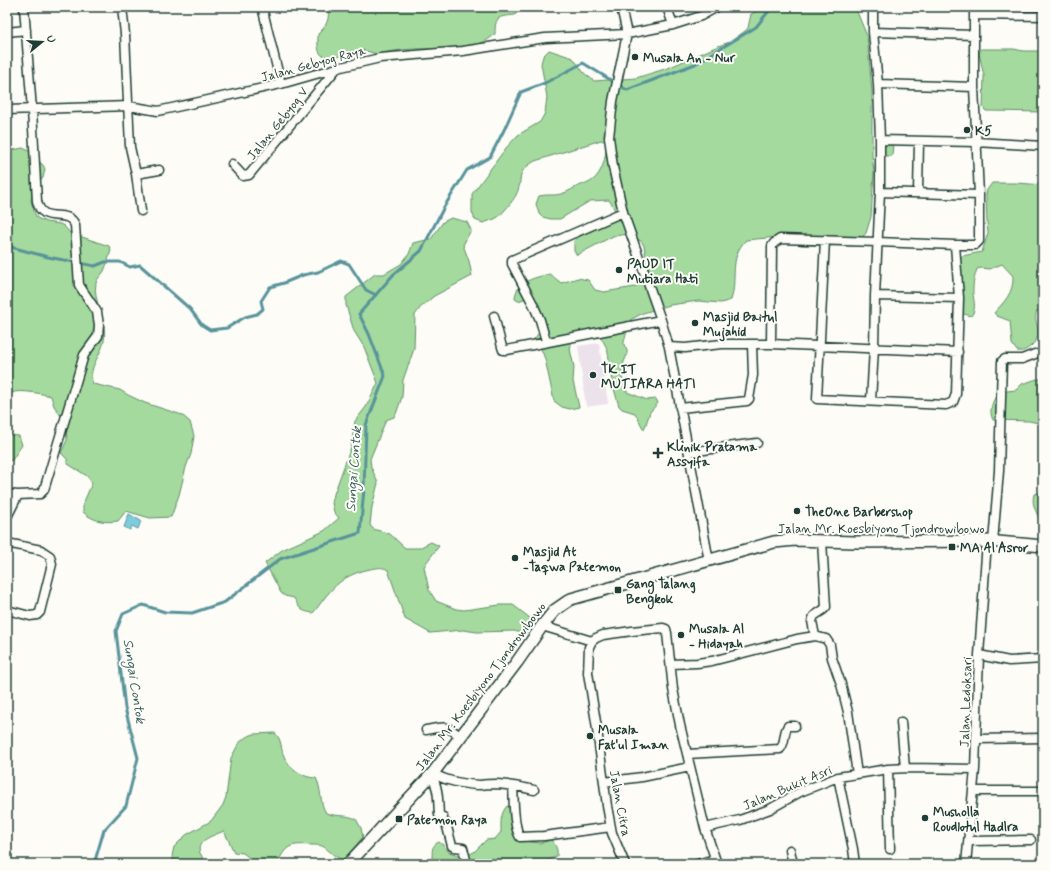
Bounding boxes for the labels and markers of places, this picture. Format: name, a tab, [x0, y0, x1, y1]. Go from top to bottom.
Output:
place label: Musala An - Nur	[643, 50, 736, 67]
marker: Musala An - Nur	[630, 52, 640, 62]
place label: K5	[975, 123, 992, 140]
marker: K5	[962, 125, 972, 135]
place label: PAUD IT Mutiara Hati	[627, 256, 698, 288]
marker: PAUD IT Mutiara Hati	[614, 265, 624, 275]
place label: Masjid Baitul Mujahid	[703, 309, 777, 342]
marker: Masjid Baitul Mujahid	[690, 318, 700, 328]
place label: TK IT MUTIARA HATI	[601, 361, 696, 393]
marker: TK IT MUTIARA HATI	[588, 370, 598, 380]
place label: Klinik Pratama Assyifa	[667, 439, 758, 471]
marker: Klinik Pratama Assyifa	[652, 447, 664, 459]
place label: TheOne Barbershop	[805, 504, 913, 521]
marker: TheOne Barbershop	[792, 506, 802, 516]
place label: MA Al Asror	[960, 540, 1029, 557]
marker: MA Al Asror	[947, 542, 957, 552]
place label: Masjid At -Taqwa Patemon	[523, 544, 621, 576]
marker: Masjid At -Taqwa Patemon	[510, 553, 520, 563]
place label: Gang Talang Bengkok	[626, 576, 696, 610]
marker: Gang Talang Bengkok	[613, 585, 623, 595]
place label: Musala Al - Hidayah	[689, 621, 744, 653]
marker: Musala Al - Hidayah	[676, 630, 686, 640]
place label: Musala Fat'ul Iman	[598, 722, 670, 754]
marker: Musala Fat'ul Iman	[585, 731, 595, 741]
place label: Musholla Roudlotul Hadlra	[933, 804, 1018, 836]
place label: Patemon Raya	[407, 812, 487, 829]
marker: Musholla Roudlotul Hadlra	[920, 813, 930, 823]
marker: Patemon Raya	[394, 814, 404, 824]

